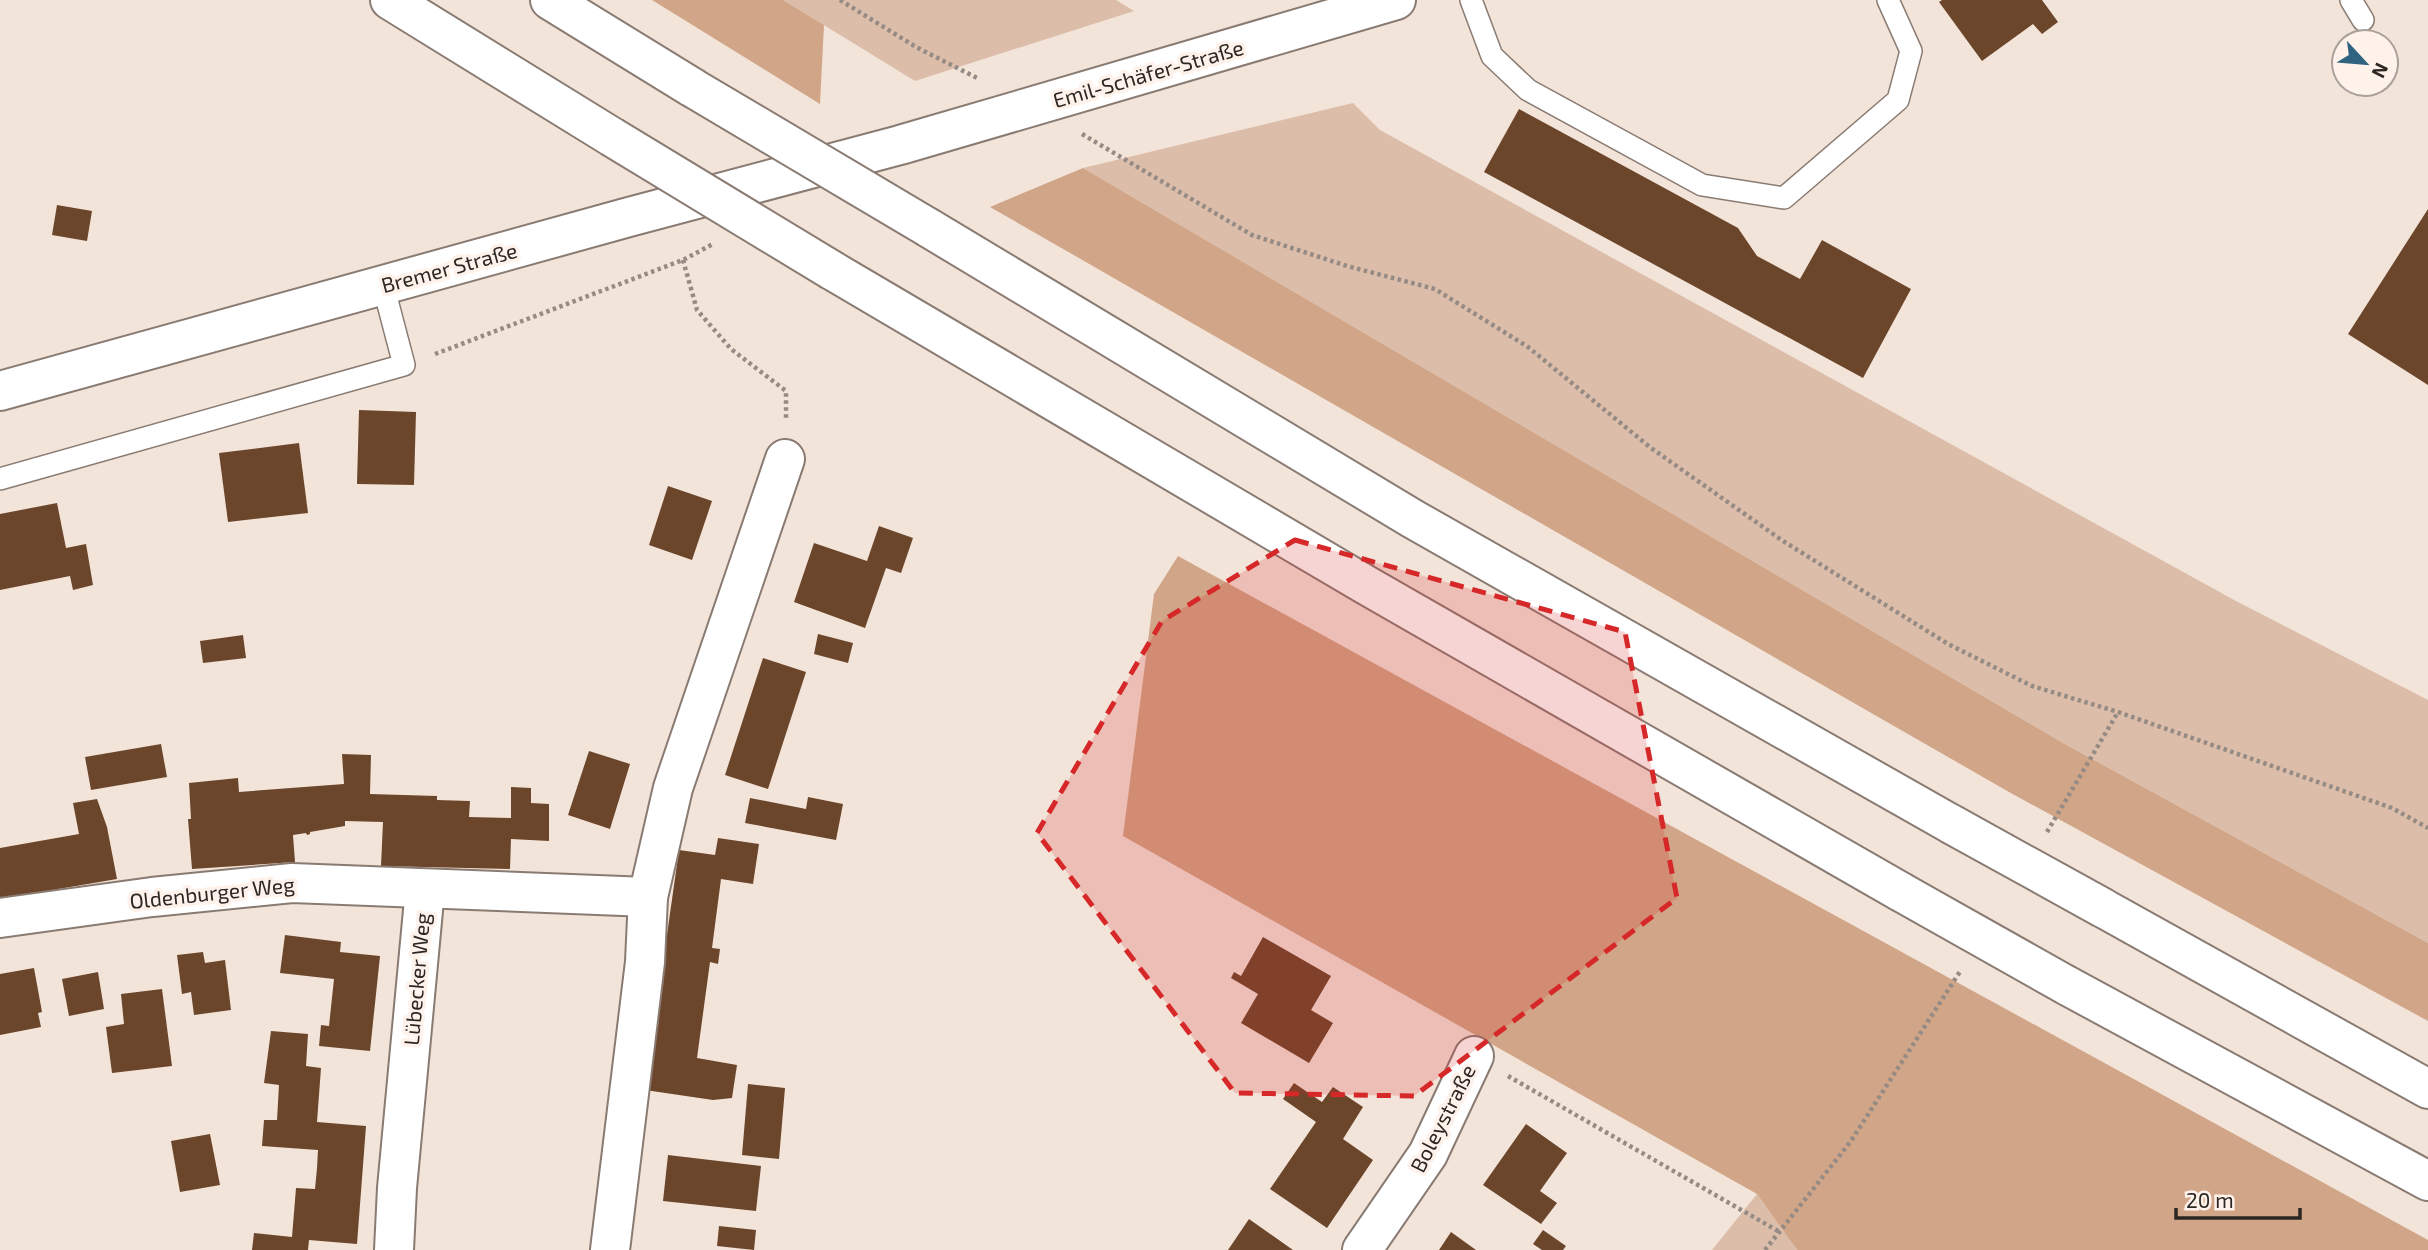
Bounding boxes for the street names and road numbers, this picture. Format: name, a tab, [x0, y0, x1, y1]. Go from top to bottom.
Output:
street label: Emil-Schäfer-Straße	[1050, 34, 1246, 112]
street label: Bremer Straße	[378, 237, 520, 297]
street label: Oldenburger Weg	[128, 871, 296, 913]
street label: Lübecker Weg	[398, 911, 434, 1046]
street label: Boleystraße	[1404, 1060, 1480, 1176]

